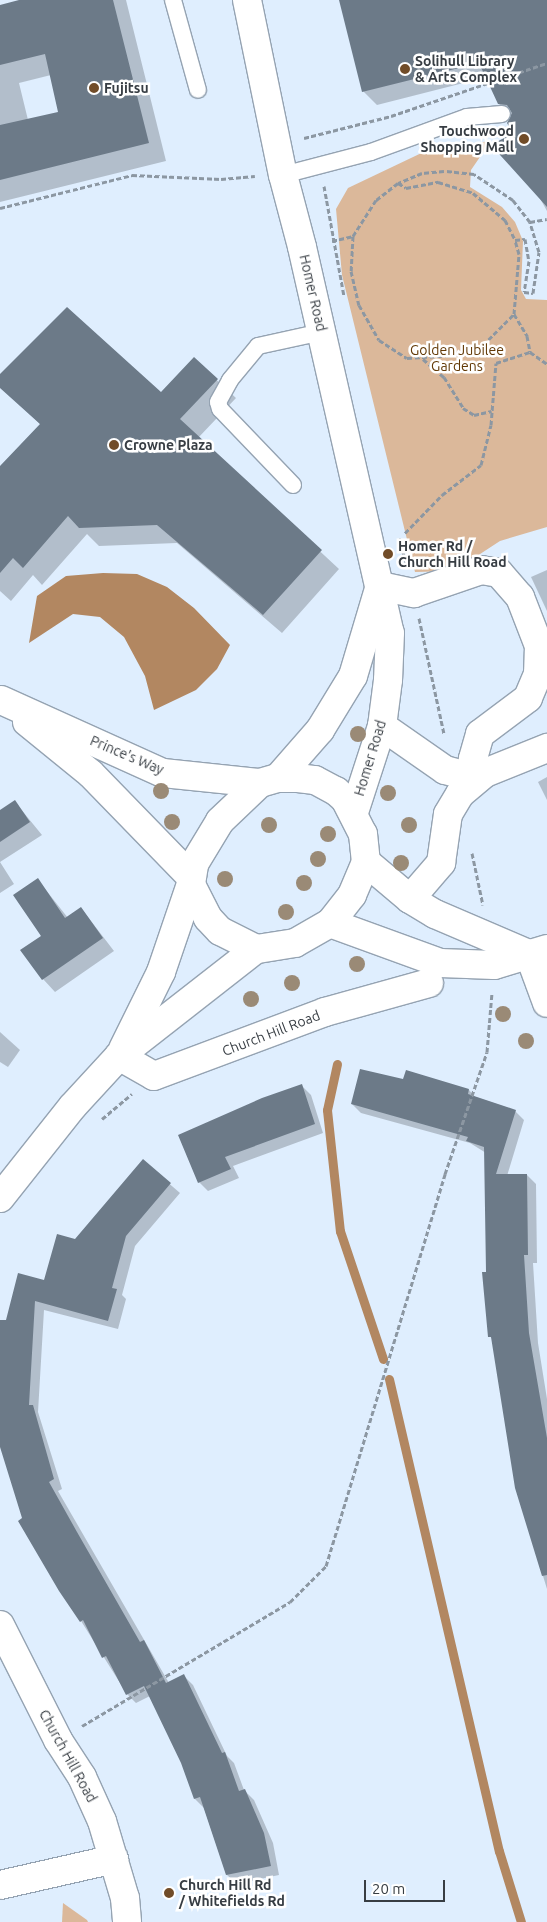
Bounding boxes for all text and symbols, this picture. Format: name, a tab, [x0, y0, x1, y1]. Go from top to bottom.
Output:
place label: Solihull Library & Arts Complex	[415, 53, 517, 85]
marker: Solihull Library & Arts Complex	[399, 63, 411, 75]
place label: Fujitsu	[104, 80, 149, 96]
marker: Fujitsu	[88, 82, 100, 94]
place label: Touchwood Shopping Mall	[420, 123, 514, 156]
marker: Touchwood Shopping Mall	[518, 133, 530, 145]
street label: Homer Road	[296, 253, 330, 333]
park label: Golden Jubilee Gardens	[410, 342, 504, 374]
place label: Crowne Plaza	[124, 437, 213, 453]
marker: Crowne Plaza	[108, 439, 120, 451]
place label: Homer Rd / Church Hill Road	[398, 538, 507, 570]
marker: Homer Rd / Church Hill Road	[382, 548, 394, 560]
street label: Homer Road	[350, 718, 390, 798]
street label: Prince's Way	[88, 732, 166, 778]
street label: Church Hill Road	[220, 1007, 322, 1059]
street label: Church Hill Road	[36, 1707, 100, 1805]
scale bar	[367, 1870, 448, 1902]
place label: Church Hill Rd / Whitefields Rd	[179, 1877, 285, 1910]
text: 20 m	[372, 1880, 405, 1897]
marker: Church Hill Rd / Whitefields Rd	[163, 1887, 175, 1899]

